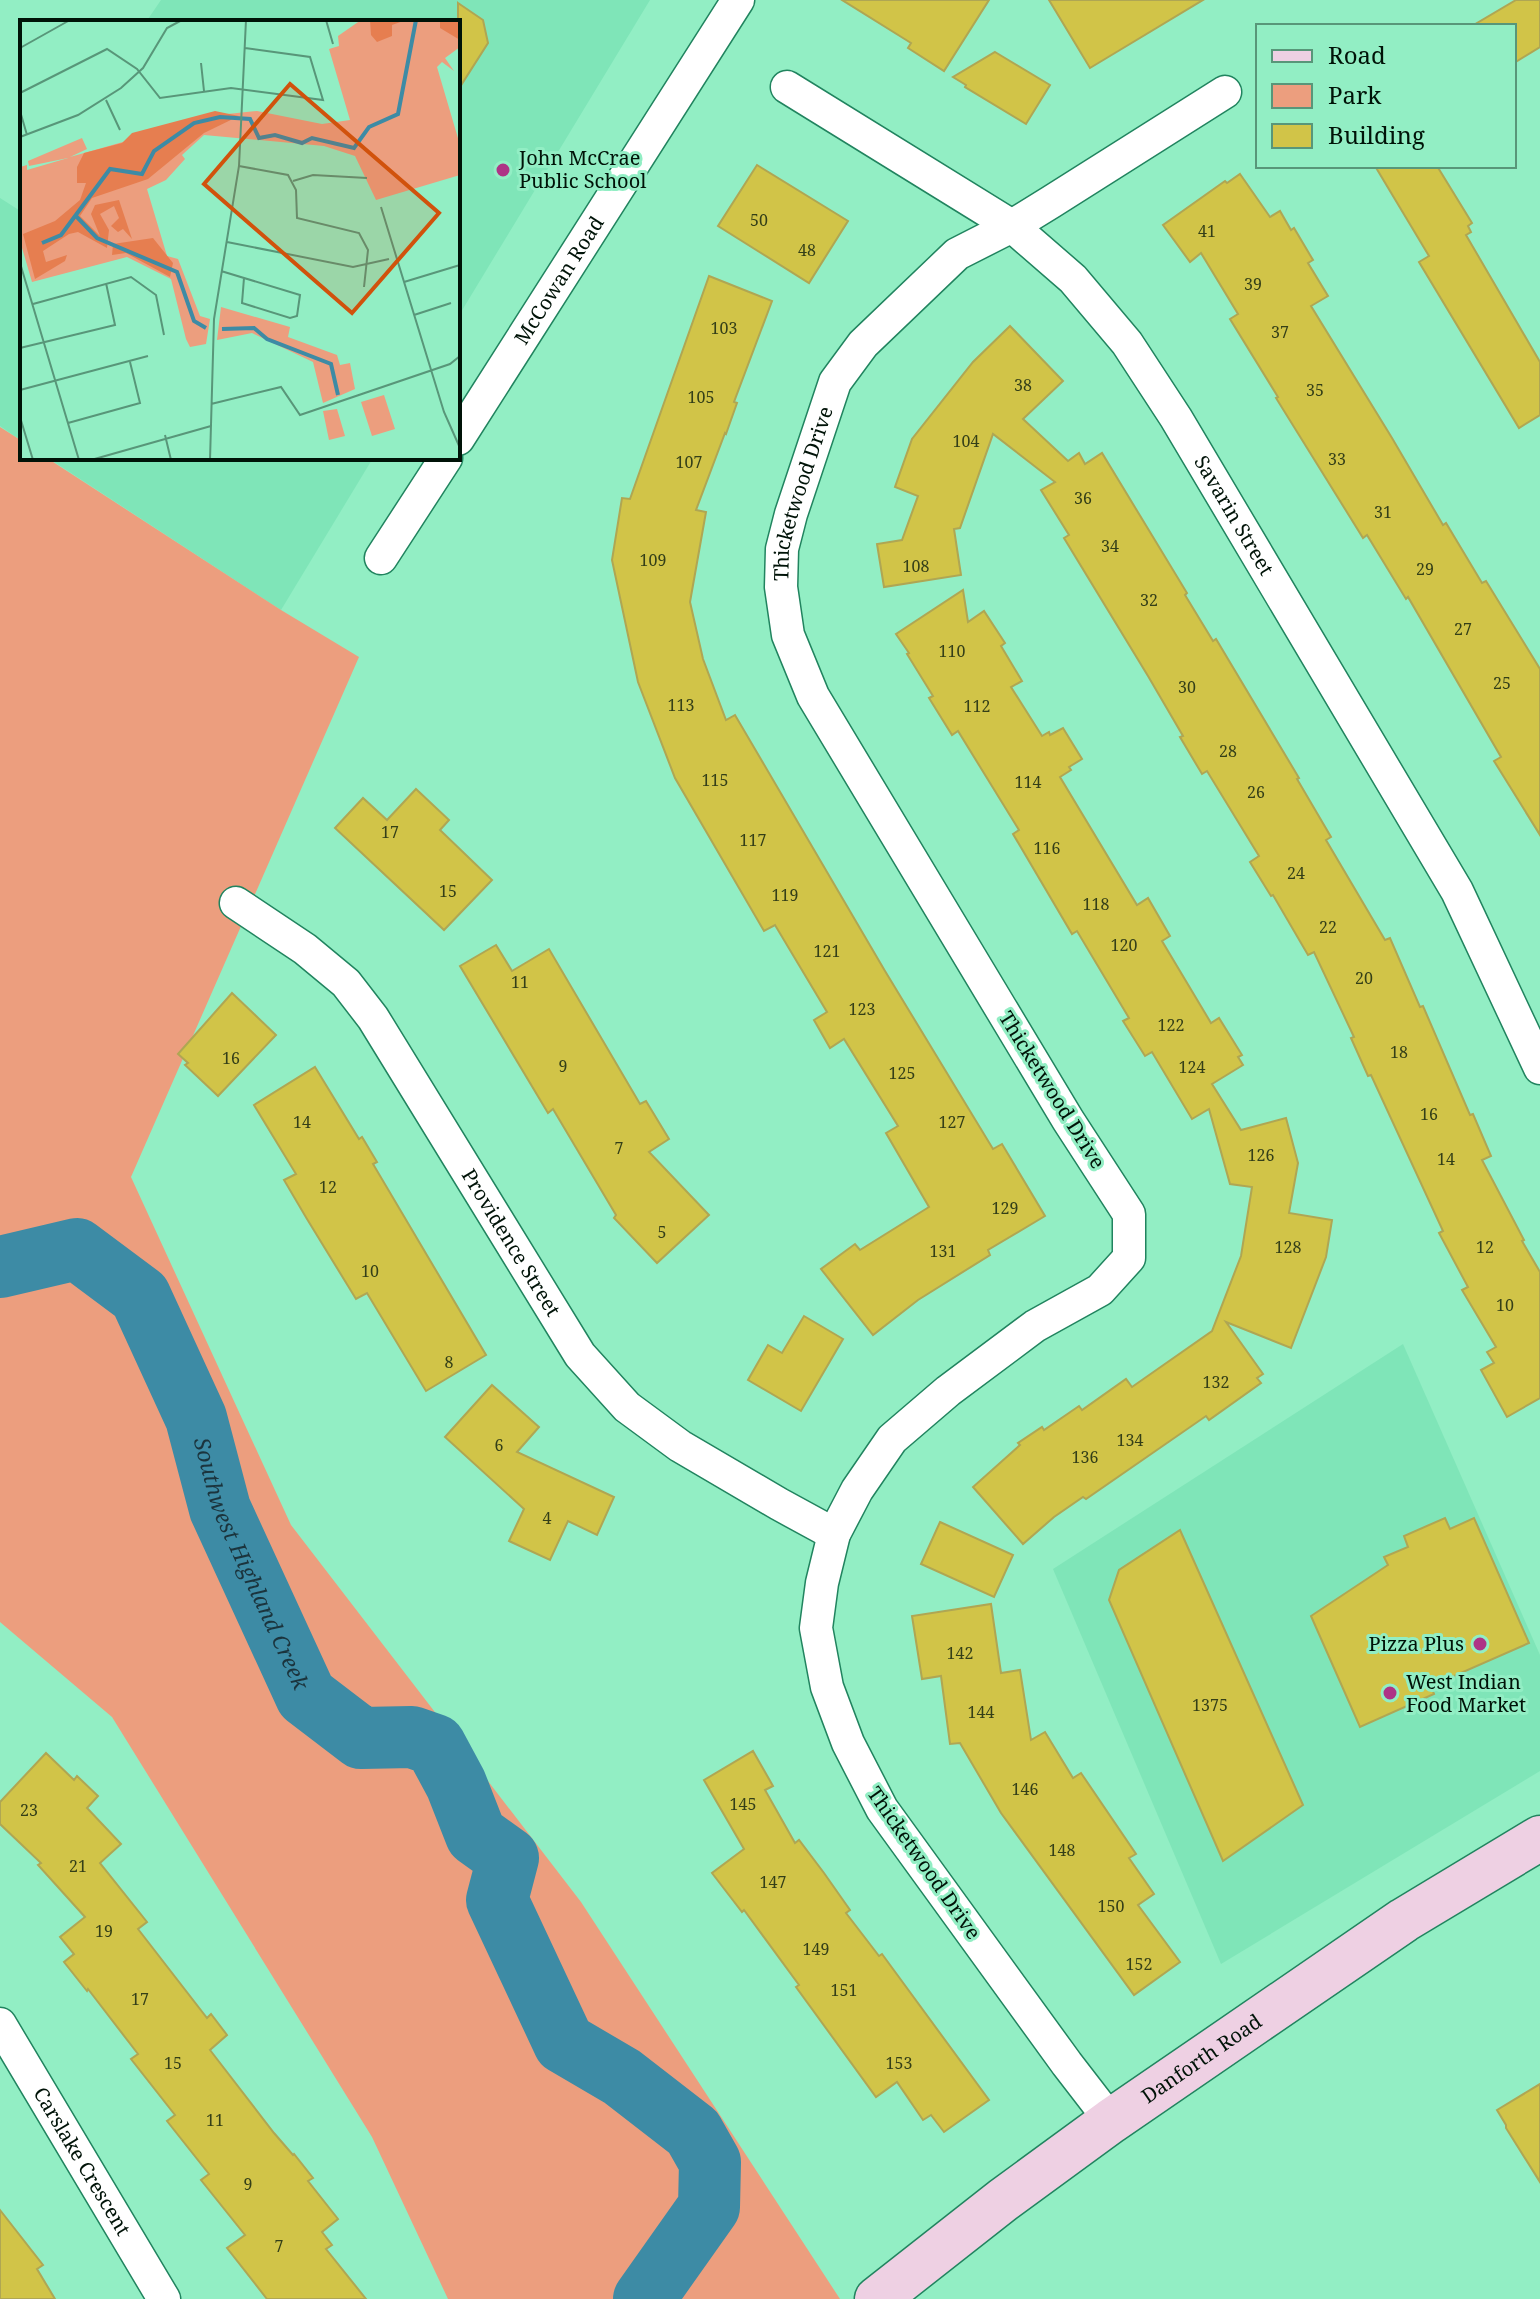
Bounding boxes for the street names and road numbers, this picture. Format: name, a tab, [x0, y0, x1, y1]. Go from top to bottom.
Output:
street label: McCowan Road	[508, 211, 610, 350]
street label: Thicketwood Drive	[767, 403, 839, 581]
street label: Savarin Street	[1188, 450, 1280, 580]
street label: Thicketwood Drive	[993, 1006, 1112, 1174]
street label: Providence Street	[456, 1163, 567, 1321]
street label: Thicketwood Drive	[862, 1781, 987, 1944]
street label: Danforth Road	[1136, 2008, 1267, 2109]
street label: Carslake Crescent	[28, 2082, 137, 2240]

